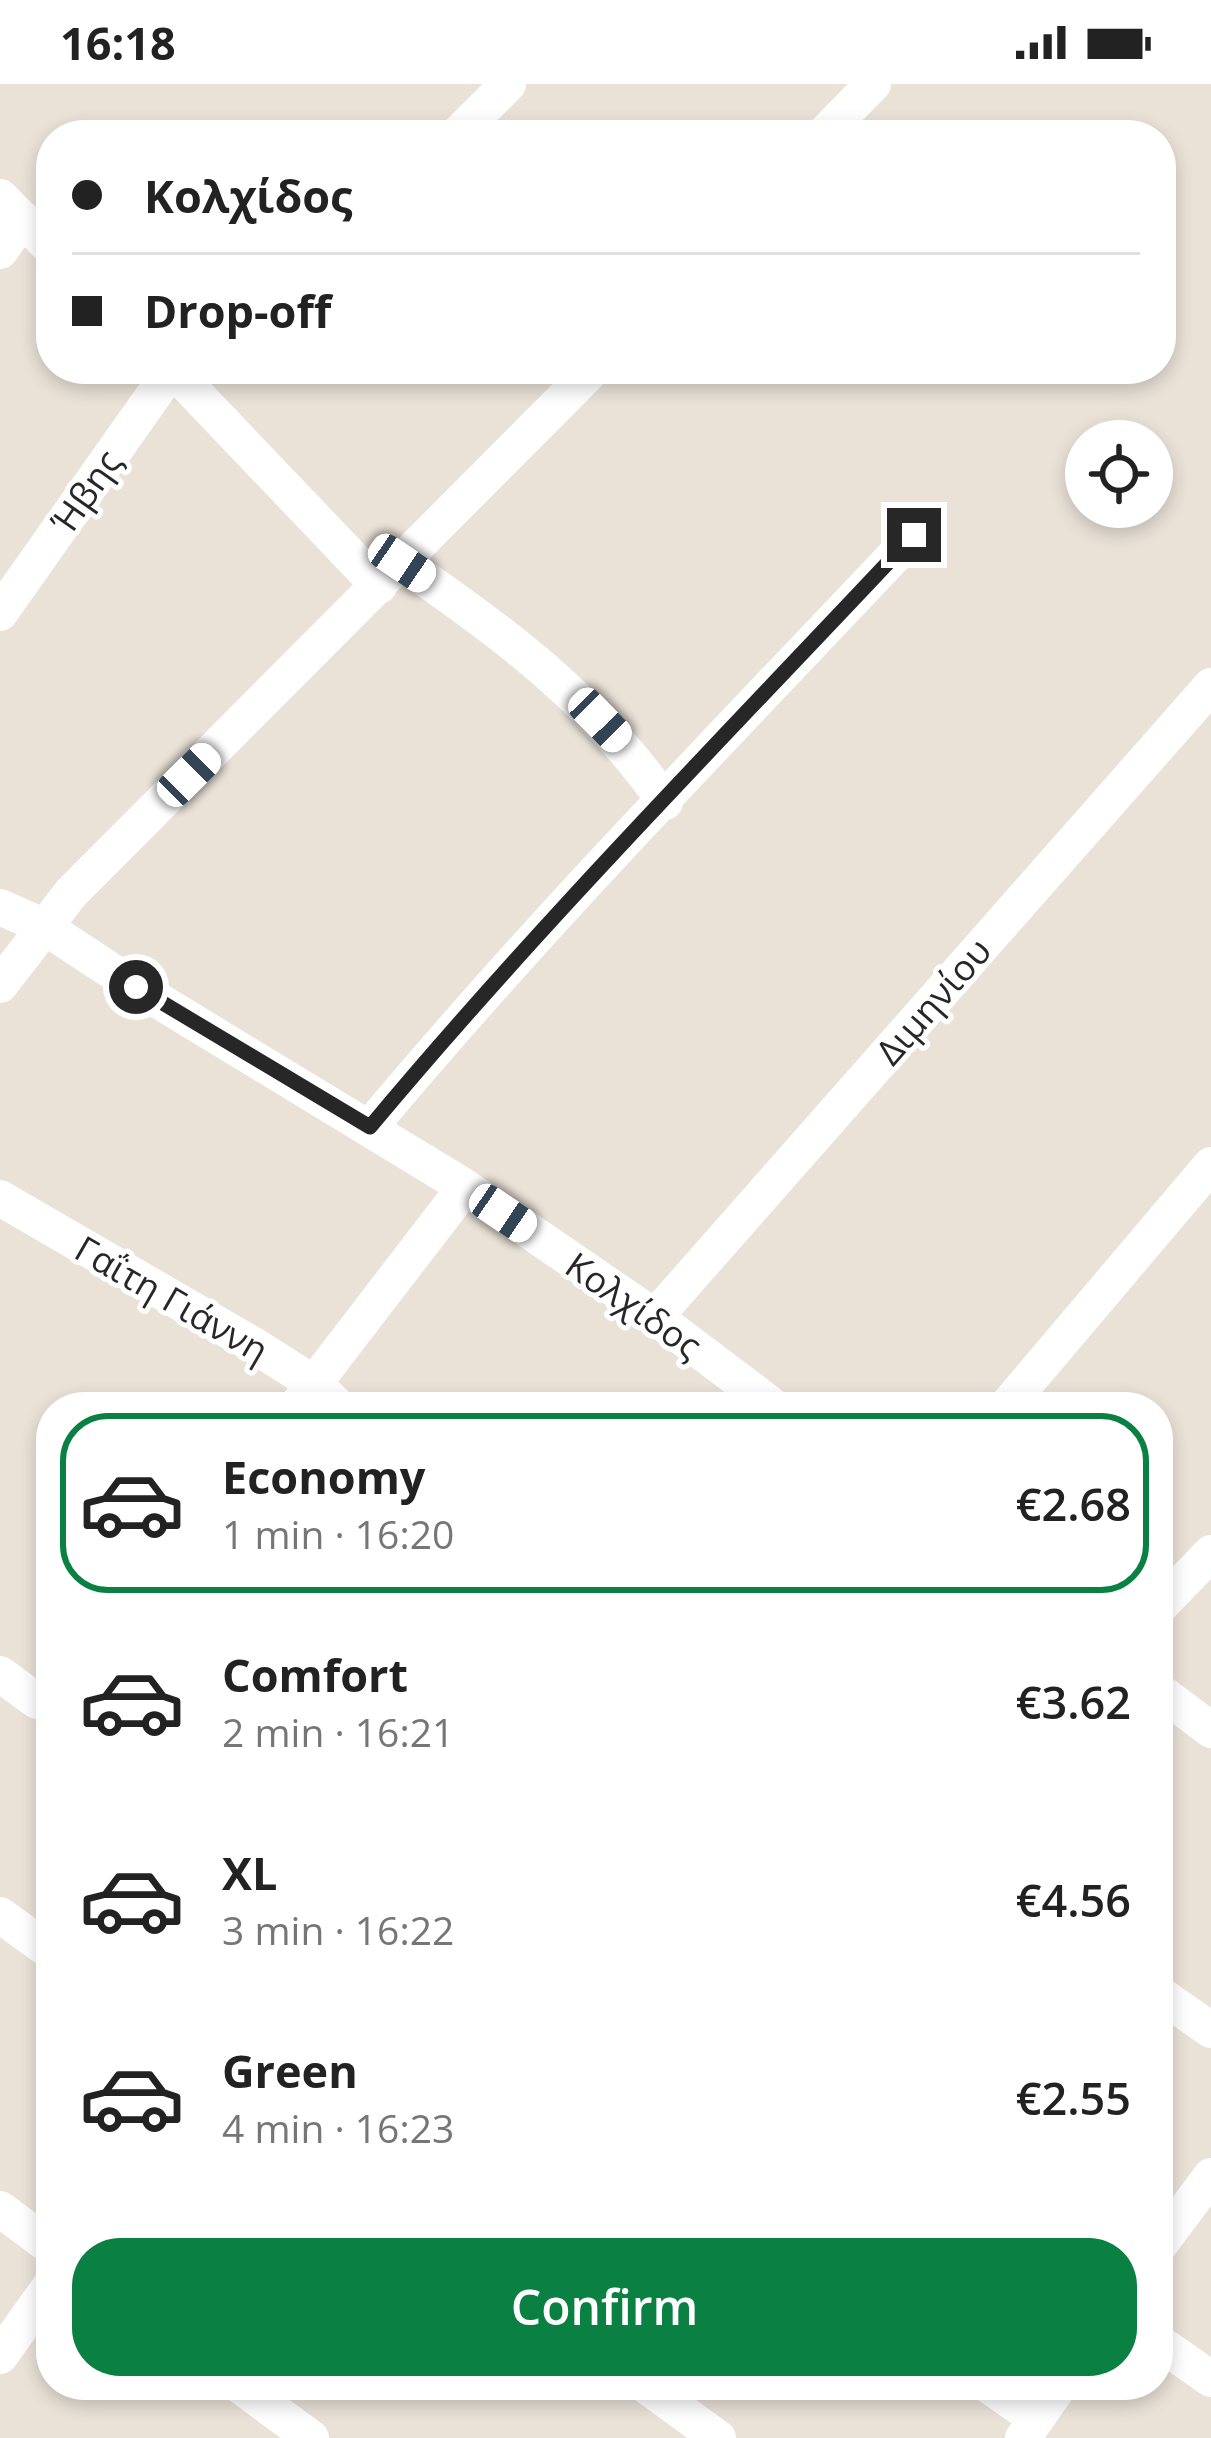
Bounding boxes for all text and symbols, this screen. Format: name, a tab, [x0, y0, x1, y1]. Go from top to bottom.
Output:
text: 16:18	[60, 12, 176, 73]
text: Κολχίδος	[144, 165, 353, 226]
text: Drop-off	[144, 280, 331, 341]
map controls	[1065, 420, 1173, 528]
button: locate	[1065, 420, 1173, 528]
street label: Ήβης	[39, 439, 132, 543]
route end	[887, 508, 941, 562]
car	[362, 528, 442, 598]
car	[562, 682, 638, 758]
car	[151, 737, 227, 813]
street label: Διμηνίου	[864, 927, 1002, 1075]
route start	[109, 960, 163, 1014]
car	[463, 1178, 543, 1248]
street label: Γαΐτη Γιάννη	[66, 1224, 278, 1374]
street label: Κολχίδος	[556, 1240, 712, 1370]
text: Economy	[222, 1446, 425, 1507]
icon: car	[78, 1449, 186, 1557]
text: €2.68	[1016, 1473, 1131, 1534]
text: 1 min · 16:20	[222, 1507, 454, 1560]
text: Comfort	[222, 1644, 408, 1705]
icon: car	[78, 1647, 186, 1755]
text: €3.62	[1016, 1671, 1131, 1732]
text: 2 min · 16:21	[222, 1705, 454, 1758]
text: XL	[222, 1842, 277, 1903]
icon: car	[78, 1845, 186, 1953]
text: €4.56	[1016, 1869, 1131, 1930]
text: 3 min · 16:22	[222, 1903, 454, 1956]
text: Green	[222, 2040, 358, 2101]
icon: car	[78, 2043, 186, 2151]
text: €2.55	[1016, 2067, 1131, 2128]
text: 4 min · 16:23	[222, 2101, 454, 2154]
button: Confirm	[72, 2238, 1137, 2376]

